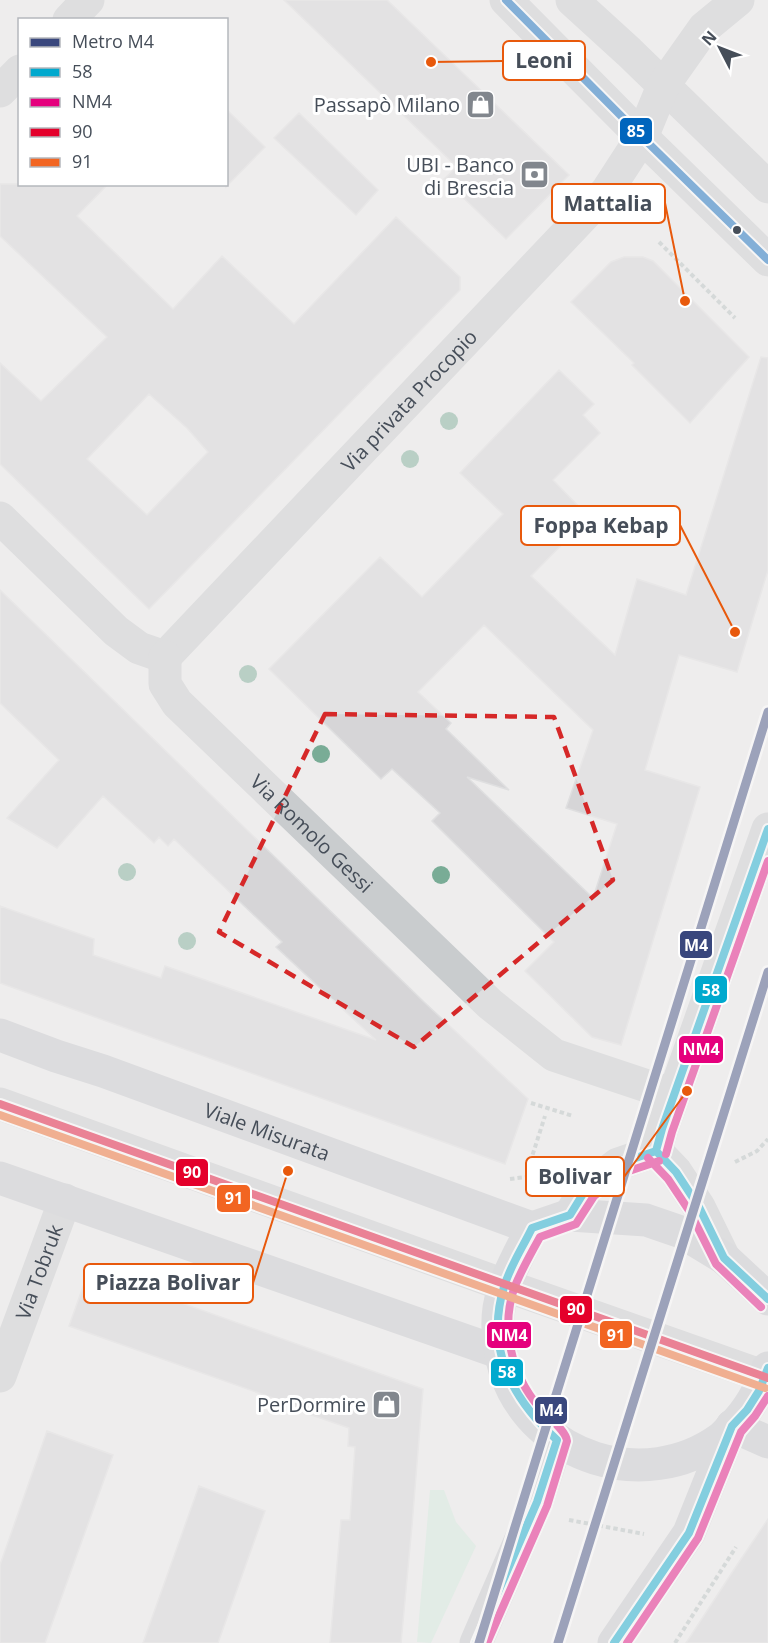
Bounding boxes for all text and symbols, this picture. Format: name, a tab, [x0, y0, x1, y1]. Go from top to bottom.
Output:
legend	[18, 18, 228, 186]
north arrow	[690, 18, 750, 78]
text: N	[696, 26, 721, 50]
text: Metro M4	[72, 29, 154, 53]
callout: Leoni	[503, 41, 585, 80]
text: Leoni	[515, 46, 573, 74]
text: 58	[72, 59, 93, 83]
shop icon: Passapò Milano	[465, 88, 497, 120]
text: NM4	[72, 89, 112, 113]
place label: Passapò Milano	[314, 91, 460, 118]
line badge: 85	[619, 117, 653, 145]
text: 90	[72, 119, 93, 143]
text: 85	[627, 120, 645, 142]
text: 91	[72, 149, 93, 173]
place label: UBI - Banco di Brescia	[406, 151, 514, 201]
bank icon: UBI - Banco di Brescia	[519, 159, 551, 191]
callout: Mattalia	[552, 184, 665, 223]
text: Mattalia	[564, 189, 652, 217]
unlabelled marker	[731, 224, 743, 236]
street label: Via privata Procopio	[335, 323, 483, 477]
callout: Foppa Kebap	[521, 506, 680, 545]
text: Foppa Kebap	[534, 511, 668, 539]
street label: Via Romolo Gessi	[245, 768, 379, 898]
line badge: M4	[679, 930, 713, 959]
text: M4	[684, 934, 708, 956]
line badge: 58	[694, 975, 728, 1004]
text: 58	[702, 979, 720, 1001]
line badge: NM4	[678, 1035, 724, 1064]
text: NM4	[682, 1038, 720, 1060]
street label: Viale Misurata	[201, 1096, 334, 1166]
callout: Bolivar	[526, 1157, 624, 1196]
line badge: 90	[175, 1158, 209, 1187]
text: 90	[183, 1161, 201, 1183]
text: Bolivar	[538, 1162, 613, 1190]
line badge: 91	[216, 1184, 251, 1213]
text: 91	[225, 1187, 243, 1209]
street label: Via Tobruk	[9, 1220, 69, 1323]
callout: Piazza Bolivar	[84, 1264, 253, 1303]
text: Piazza Bolivar	[95, 1268, 241, 1296]
line badge: 90	[559, 1295, 593, 1324]
text: 90	[567, 1298, 585, 1320]
line badge: 91	[599, 1320, 633, 1349]
line badge: NM4	[486, 1321, 532, 1349]
text: NM4	[490, 1324, 528, 1346]
text: 91	[607, 1324, 625, 1346]
line badge: 58	[490, 1358, 524, 1387]
text: 58	[498, 1361, 516, 1383]
shop icon: PerDormire	[371, 1388, 403, 1420]
place label: PerDormire	[257, 1391, 366, 1418]
line badge: M4	[534, 1396, 568, 1425]
text: M4	[539, 1399, 563, 1421]

